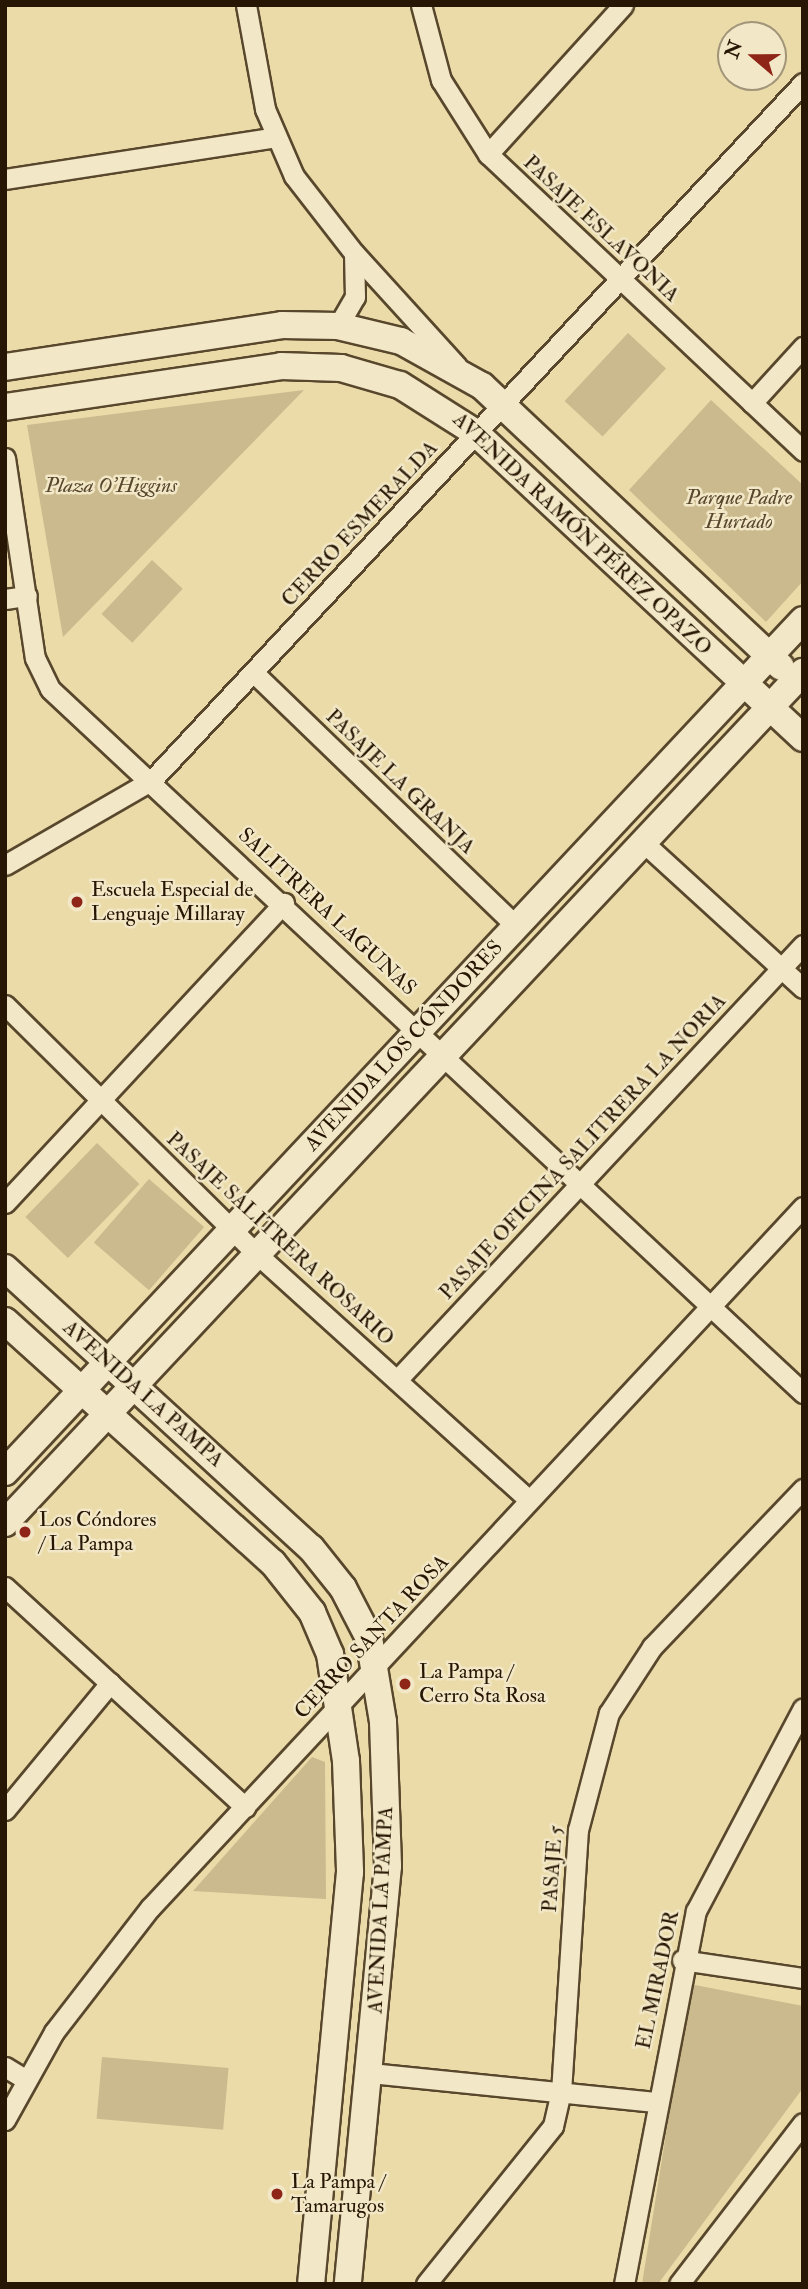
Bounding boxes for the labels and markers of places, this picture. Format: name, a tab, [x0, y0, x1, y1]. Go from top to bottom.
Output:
place label: Escuela Especial de Lenguaje Millaray	[91, 877, 253, 927]
marker: Escuela Especial de Lenguaje Millaray	[69, 894, 85, 910]
place label: Los Cóndores / La Pampa	[39, 1507, 156, 1557]
marker: Los Cóndores / La Pampa	[17, 1524, 33, 1540]
place label: La Pampa / Cerro Sta Rosa	[419, 1659, 546, 1709]
marker: La Pampa / Cerro Sta Rosa	[397, 1676, 413, 1692]
place label: La Pampa / Tamarugos	[291, 2169, 385, 2219]
marker: La Pampa / Tamarugos	[269, 2186, 285, 2202]

